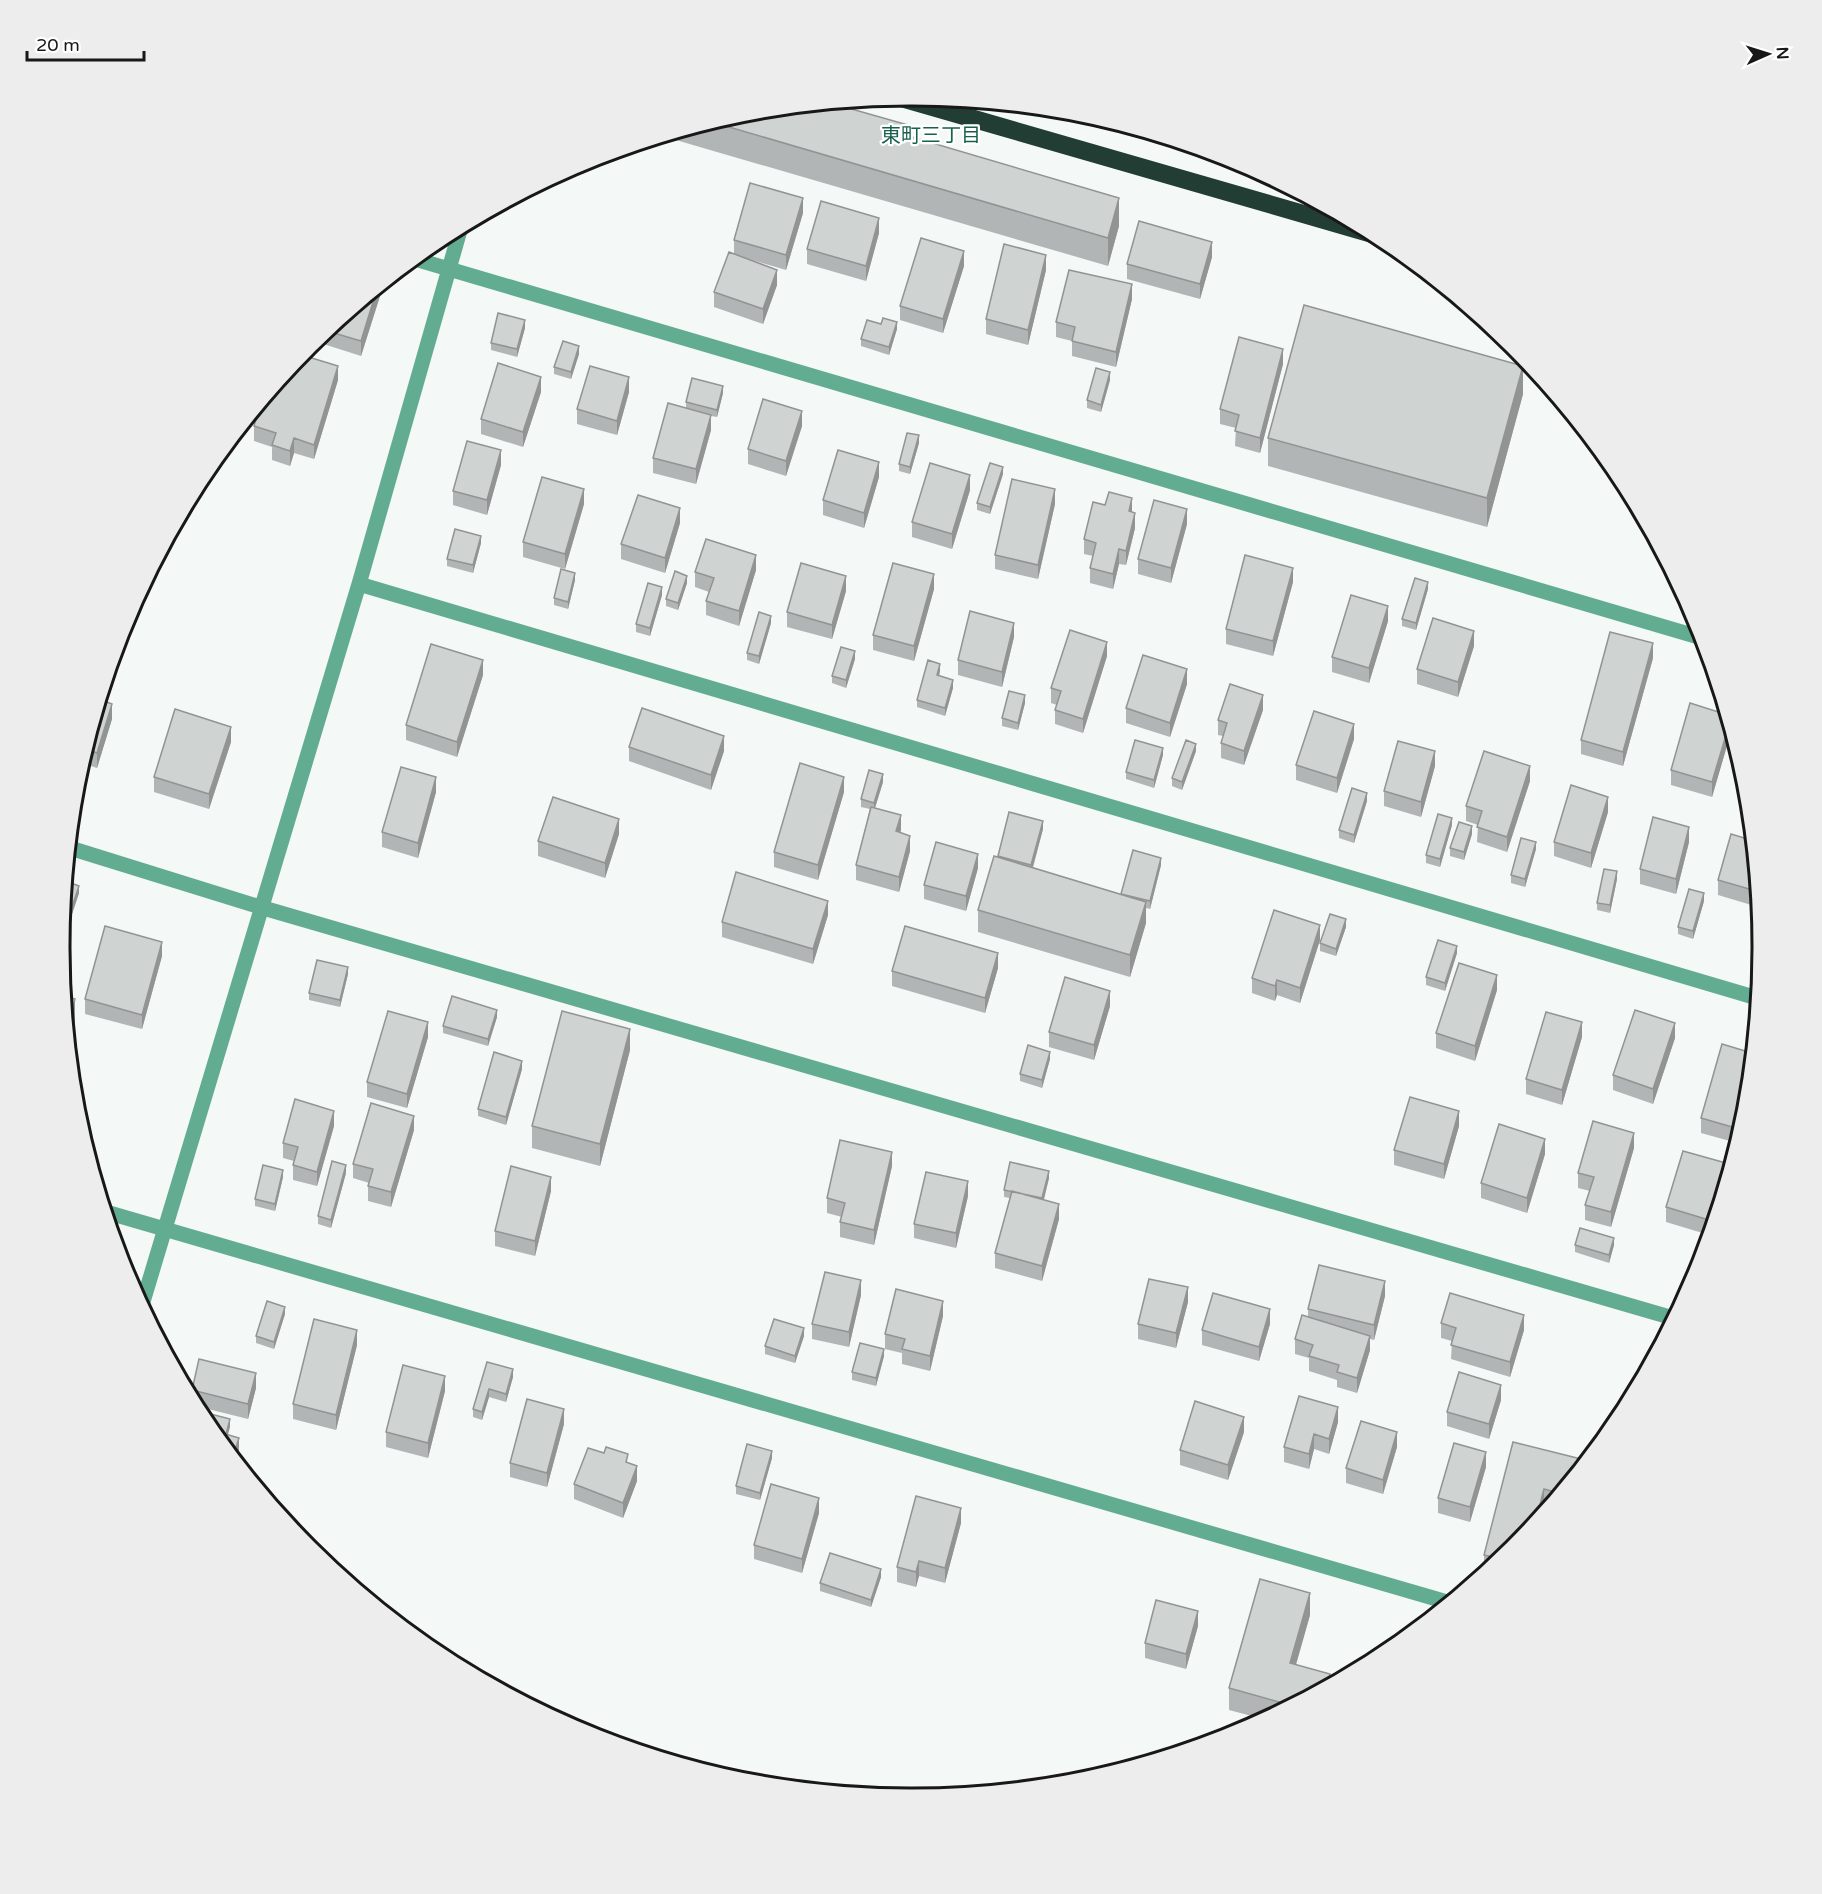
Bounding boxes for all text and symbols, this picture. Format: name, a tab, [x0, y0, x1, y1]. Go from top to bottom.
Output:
scale bar	[27, 24, 144, 62]
north arrow	[1738, 24, 1798, 84]
text: 20 m	[36, 34, 80, 56]
text: N	[1772, 46, 1792, 60]
district label: 東町三丁目	[881, 124, 981, 148]

